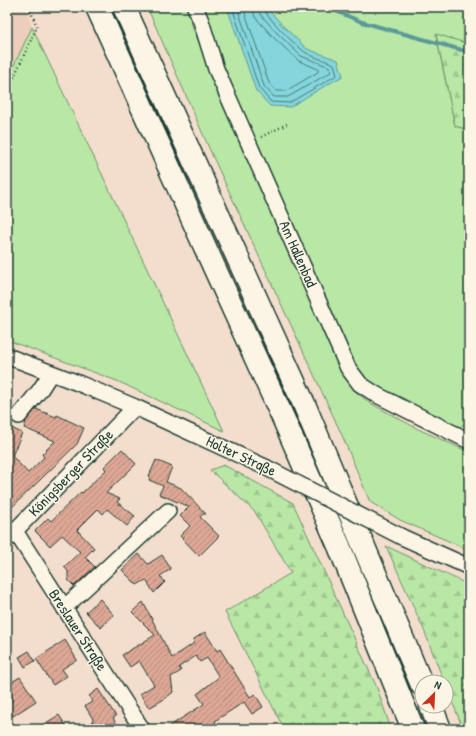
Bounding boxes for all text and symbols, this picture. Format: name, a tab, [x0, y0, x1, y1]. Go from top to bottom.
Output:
street label: Am Hallenbad	[274, 217, 323, 291]
street label: Königsberger Straße	[24, 424, 118, 521]
street label: Holter Straße	[203, 430, 280, 481]
street label: Breslauer Straße	[44, 585, 113, 675]
north arrow	[414, 674, 454, 714]
text: N	[433, 677, 444, 693]

